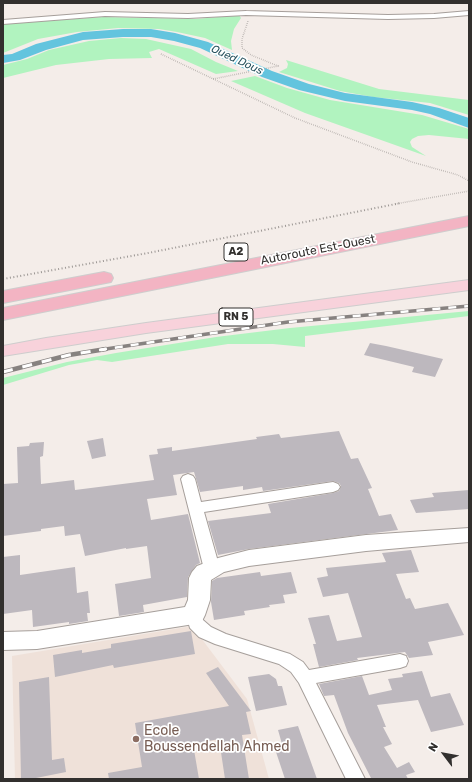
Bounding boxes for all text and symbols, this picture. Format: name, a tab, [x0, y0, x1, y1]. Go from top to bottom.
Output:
water label: Oued Dous	[209, 42, 265, 78]
street label: Autoroute Est-Ouest	[260, 232, 376, 268]
road number: A2	[224, 243, 248, 261]
road number: RN 5	[219, 308, 253, 326]
place label: Ecole Boussendellah Ahmed	[144, 723, 290, 756]
marker: Ecole Boussendellah Ahmed	[131, 734, 141, 744]
north arrow	[424, 734, 464, 774]
text: N	[426, 741, 441, 754]

